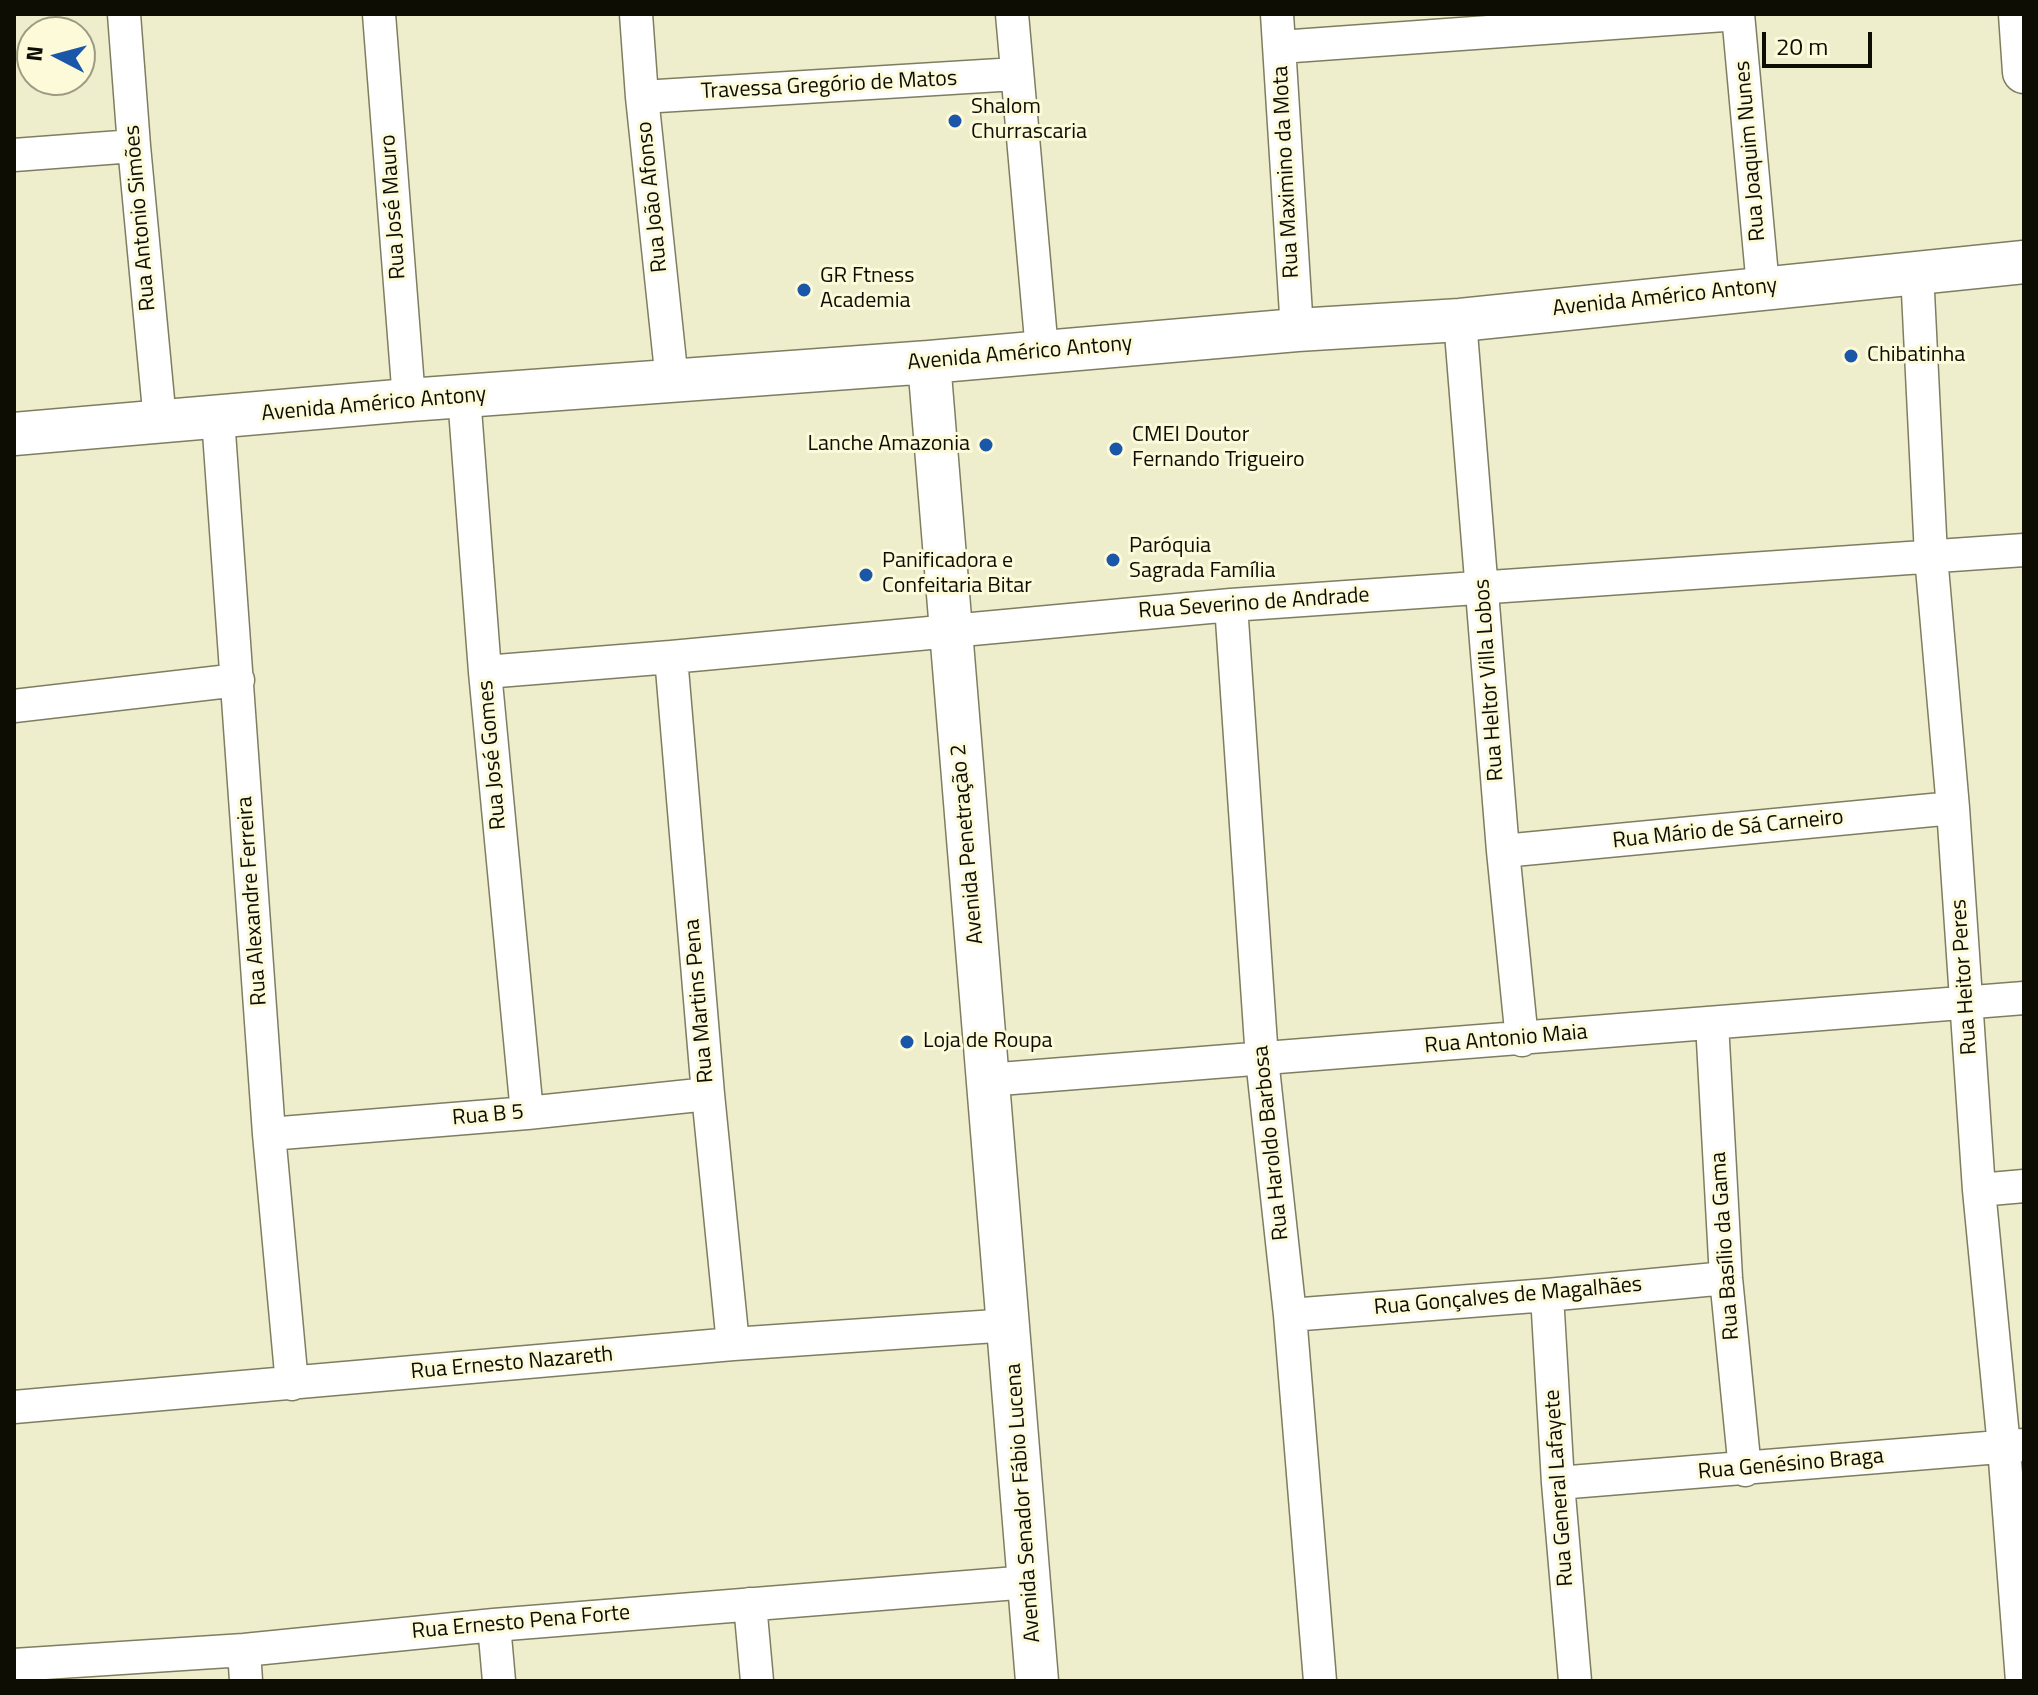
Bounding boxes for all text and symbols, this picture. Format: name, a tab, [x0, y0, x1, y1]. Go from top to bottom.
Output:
north arrow	[16, 16, 96, 96]
scale bar	[1766, 16, 1876, 66]
text: 20 m	[1776, 28, 1828, 64]
text: N	[16, 44, 52, 63]
street label: Rua Joaquim Nunes	[1730, 60, 1772, 242]
street label: Rua Maximino da Mota	[1268, 65, 1306, 279]
street label: Travessa Gregório de Matos	[700, 66, 958, 106]
place label: Shalom Churrascaria	[971, 95, 1087, 146]
marker: Shalom Churrascaria	[946, 112, 964, 130]
street label: Rua João Afonso	[632, 120, 674, 274]
street label: Rua Antonio Simões	[120, 124, 162, 312]
street label: Rua José Mauro	[376, 134, 412, 280]
place label: GR Ftness Academia	[820, 264, 914, 316]
street label: Avenida Américo Antony	[1551, 273, 1779, 323]
marker: GR Ftness Academia	[795, 281, 813, 299]
street label: Avenida Américo Antony	[906, 331, 1134, 377]
place label: Chibatinha	[1867, 343, 1965, 369]
marker: Chibatinha	[1842, 347, 1860, 365]
street label: Avenida Américo Antony	[260, 382, 488, 428]
place label: CMEI Doutor Fernando Trigueiro	[1132, 423, 1305, 474]
place label: Lanche Amazonia	[808, 432, 970, 458]
marker: Lanche Amazonia	[977, 436, 995, 454]
marker: CMEI Doutor Fernando Trigueiro	[1107, 440, 1125, 458]
place label: Paróquia Sagrada Família	[1129, 534, 1276, 586]
place label: Panificadora e Confeitaria Bitar	[882, 549, 1032, 600]
marker: Paróquia Sagrada Família	[1104, 551, 1122, 569]
marker: Panificadora e Confeitaria Bitar	[857, 566, 875, 584]
street label: Rua Heltor Villa Lobos	[1470, 578, 1510, 782]
street label: Rua Severino de Andrade	[1138, 583, 1370, 625]
street label: Rua José Gomes	[473, 679, 513, 831]
street label: Avenida Penetração 2	[946, 743, 990, 945]
street label: Rua Alexandre Ferreira	[233, 795, 273, 1007]
street label: Rua Mário de Sá Carneiro	[1611, 805, 1845, 855]
street label: Rua Heitor Peres	[1946, 898, 1984, 1056]
street label: Rua Martins Pena	[680, 918, 720, 1084]
street label: Rua Antonio Maia	[1423, 1020, 1589, 1060]
place label: Loja de Roupa	[923, 1029, 1053, 1055]
marker: Loja de Roupa	[898, 1033, 916, 1051]
street label: Rua Haroldo Barbosa	[1249, 1044, 1295, 1242]
street label: Rua B 5	[451, 1100, 525, 1132]
street label: Rua Basílio da Gama	[1706, 1151, 1746, 1341]
street label: Rua Gonçalves de Magalhães	[1373, 1272, 1643, 1322]
street label: Rua Ernesto Nazareth	[410, 1342, 614, 1386]
street label: Avenida Senador Fábio Lucena	[1001, 1362, 1047, 1644]
street label: Rua General Lafayete	[1540, 1389, 1580, 1587]
street label: Rua Genésino Braga	[1697, 1444, 1885, 1486]
street label: Rua Ernesto Pena Forte	[411, 1600, 631, 1646]

